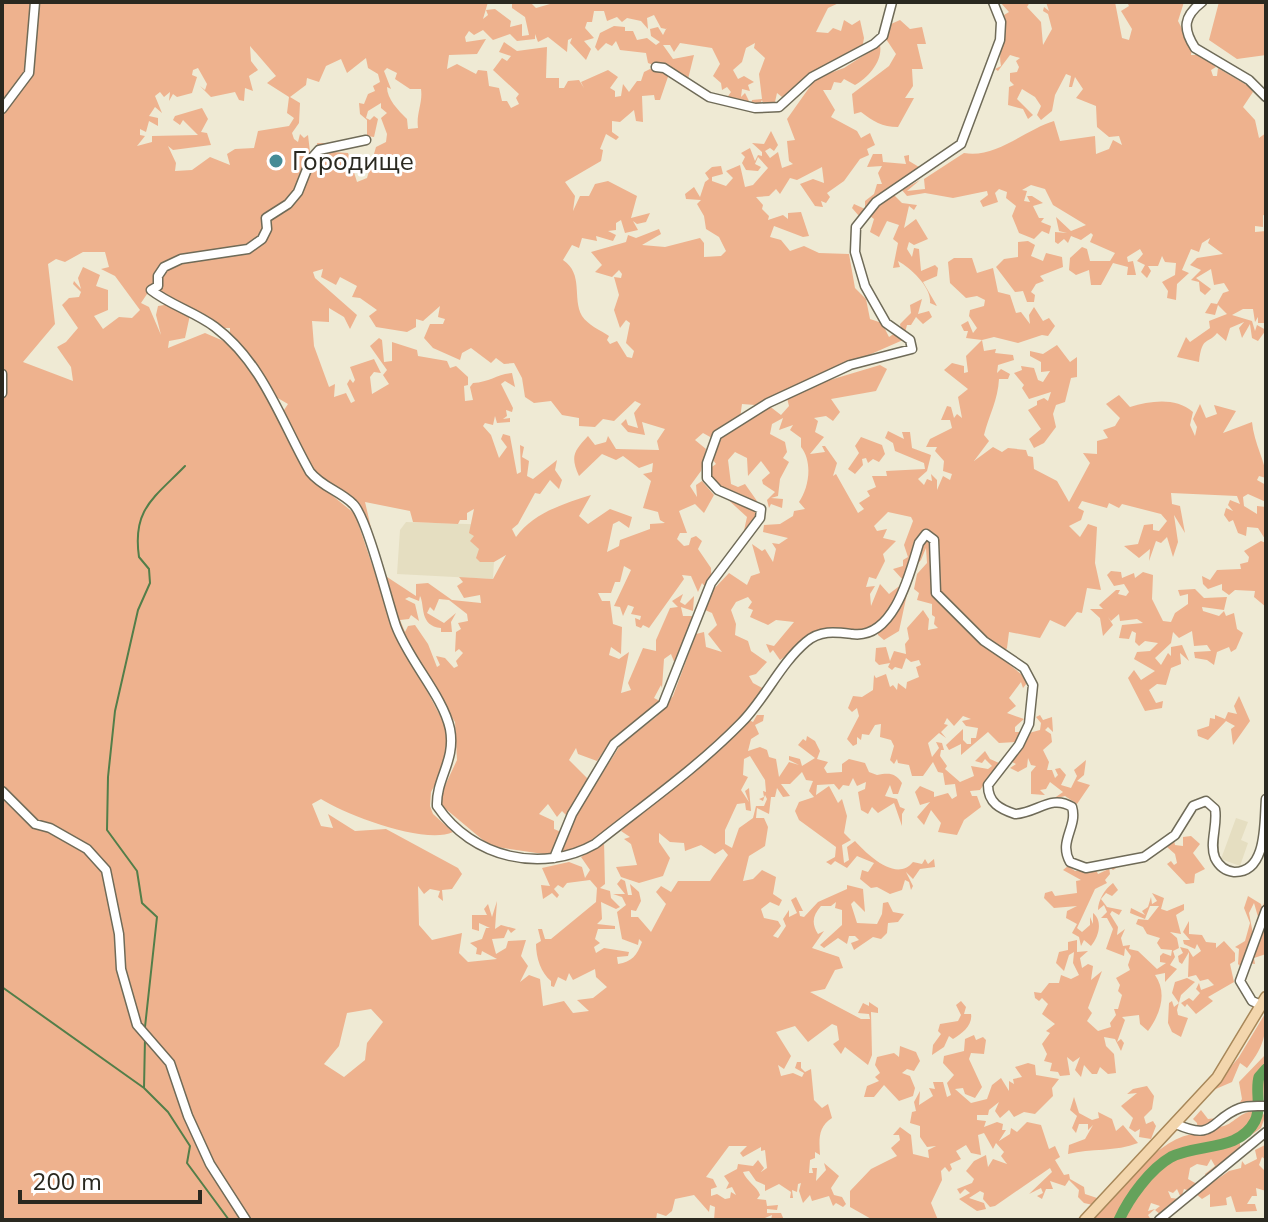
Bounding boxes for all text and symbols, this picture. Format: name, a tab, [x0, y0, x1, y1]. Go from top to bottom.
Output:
place label: Городище	[292, 144, 414, 179]
marker: Городище	[267, 152, 285, 170]
scale bar	[20, 1154, 200, 1204]
text: 200 m	[32, 1166, 102, 1198]

